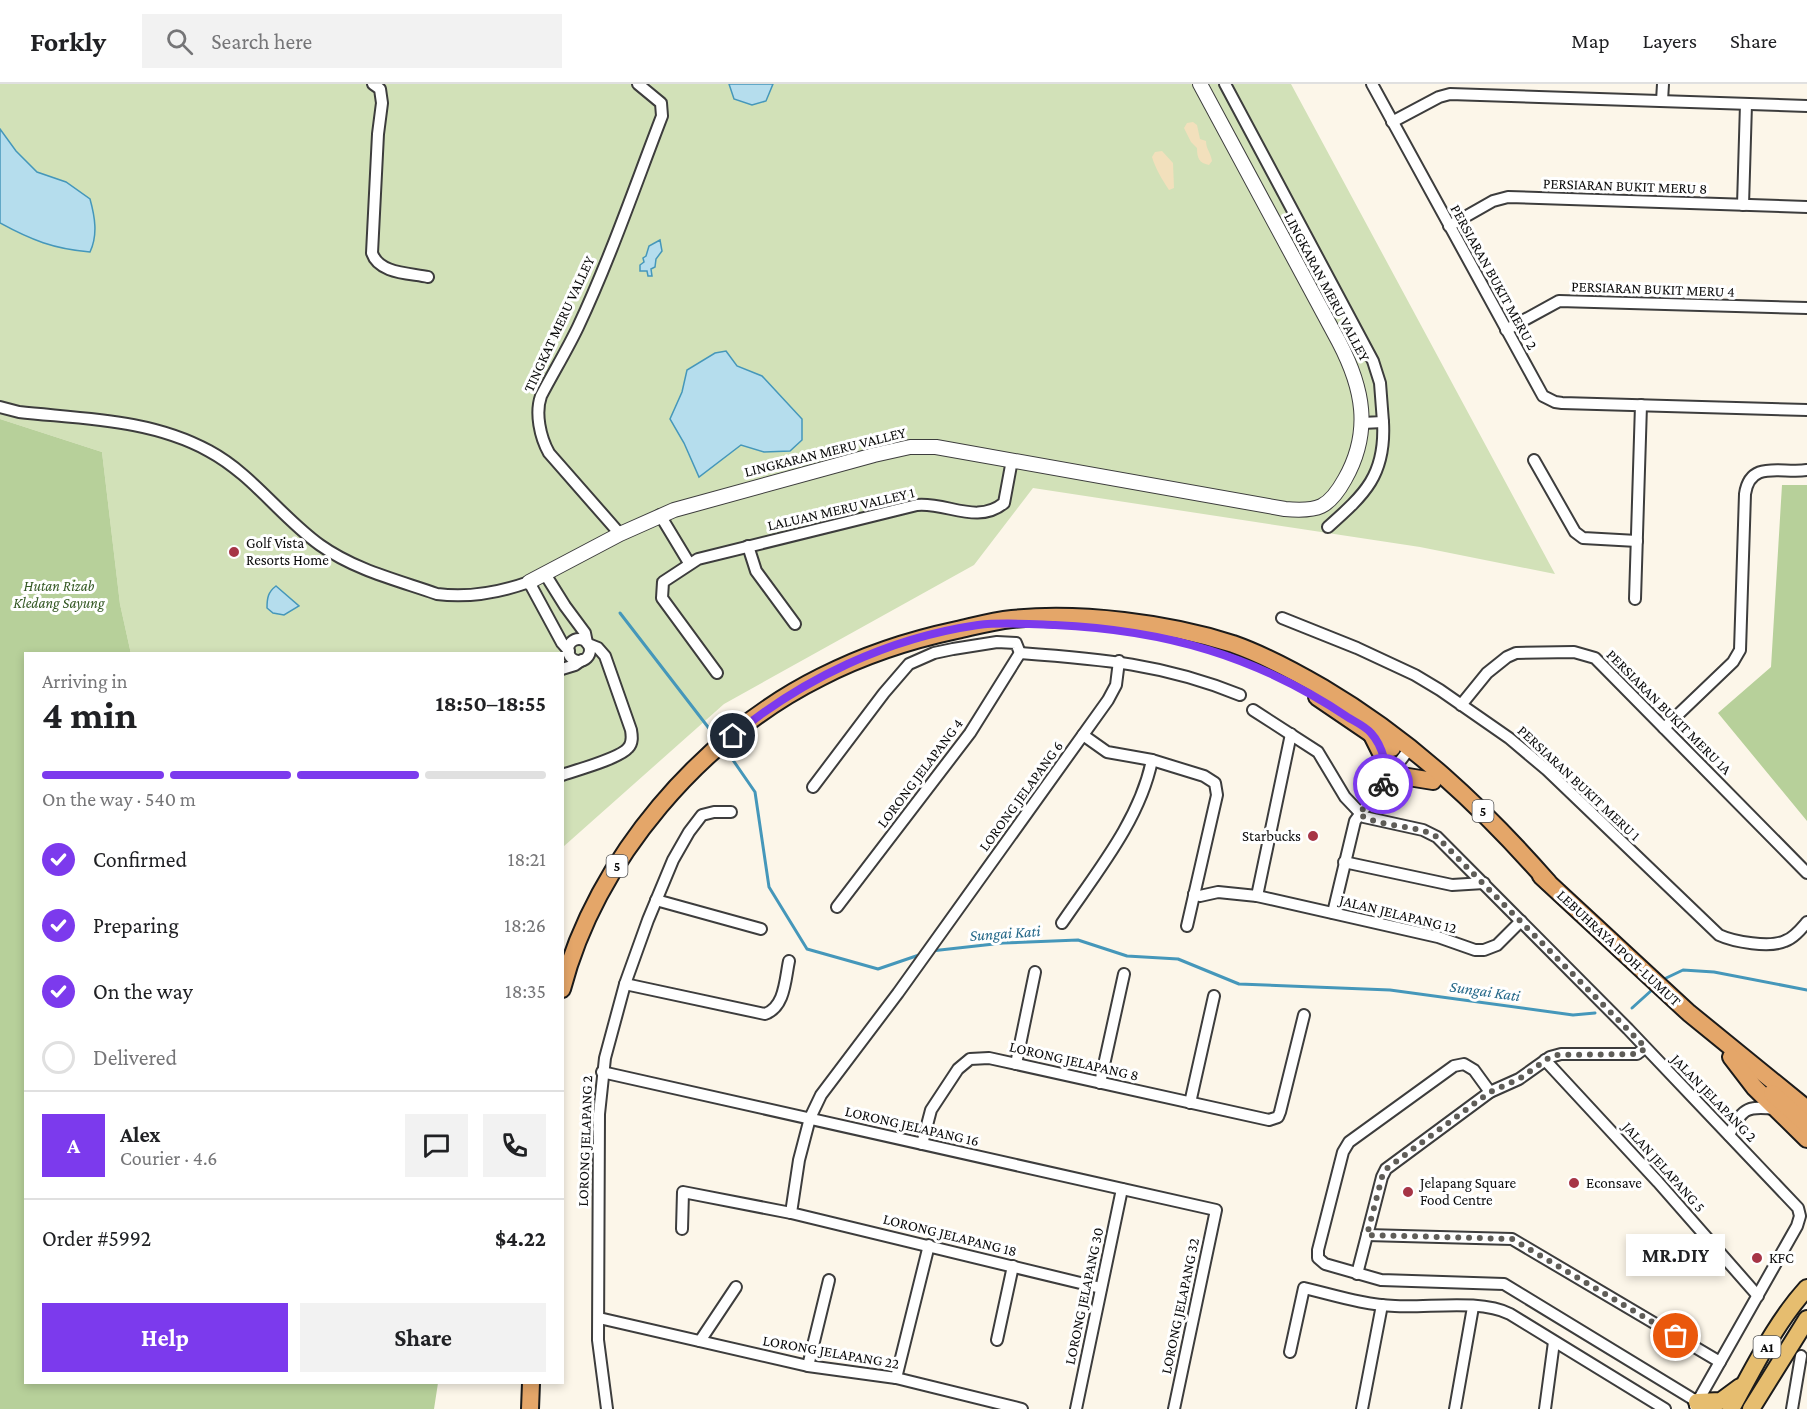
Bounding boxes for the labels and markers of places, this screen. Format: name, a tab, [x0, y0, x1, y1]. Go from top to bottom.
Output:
place label: Golf Vista Resorts Home	[246, 535, 329, 568]
marker: Golf Vista Resorts Home	[227, 545, 241, 559]
pin	[707, 710, 758, 761]
place label: Starbucks	[1242, 828, 1301, 844]
marker: Starbucks	[1306, 829, 1320, 843]
place label: Jelapang Square Food Centre	[1418, 1175, 1516, 1208]
place label: Econsave	[1586, 1175, 1642, 1191]
marker: Econsave	[1567, 1176, 1581, 1190]
marker: Jelapang Square Food Centre	[1401, 1185, 1415, 1199]
callout: MR.DIY	[1626, 1234, 1726, 1276]
place label: KFC	[1769, 1250, 1794, 1266]
marker: KFC	[1750, 1251, 1764, 1265]
pin	[1650, 1310, 1701, 1361]

